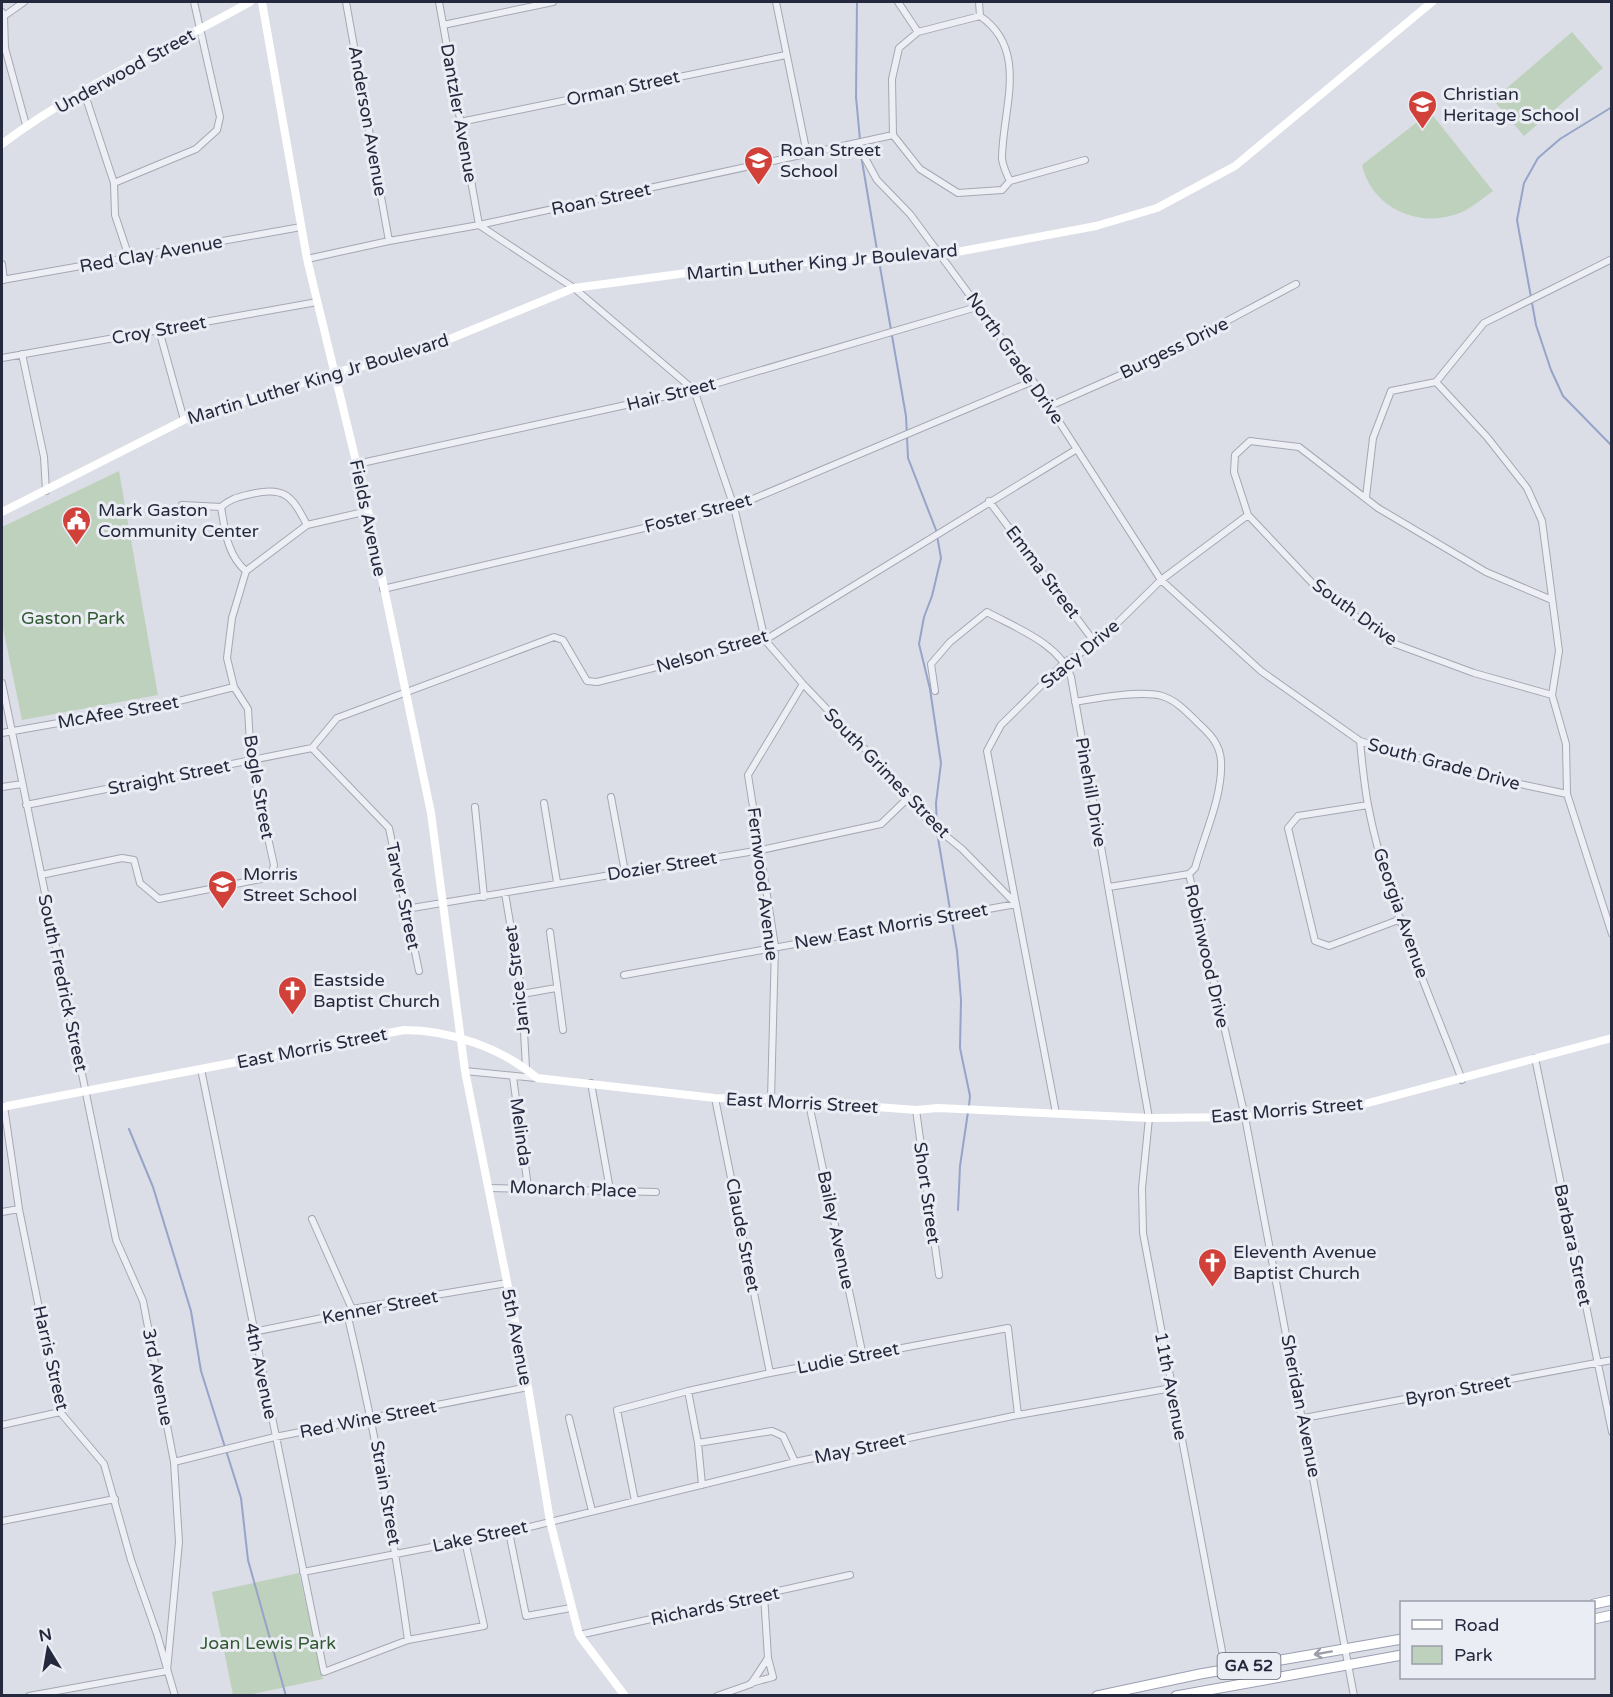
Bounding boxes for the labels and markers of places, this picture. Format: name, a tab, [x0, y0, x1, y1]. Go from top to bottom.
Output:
place label: Christian Heritage School	[1443, 83, 1579, 126]
school or university icon: Christian Heritage School	[1406, 88, 1438, 130]
place label: Roan Street School	[780, 139, 881, 182]
school or university icon: Roan Street School	[743, 144, 775, 186]
place label: Mark Gaston Community Center	[98, 499, 259, 542]
public building icon: Mark Gaston Community Center	[61, 504, 93, 546]
place label: Morris Street School	[243, 863, 357, 906]
school or university icon: Morris Street School	[206, 868, 238, 910]
place label: Eastside Baptist Church	[313, 969, 440, 1012]
church icon: Eastside Baptist Church	[276, 974, 308, 1016]
place label: Eleventh Avenue Baptist Church	[1233, 1241, 1376, 1284]
church icon: Eleventh Avenue Baptist Church	[1196, 1246, 1228, 1288]

